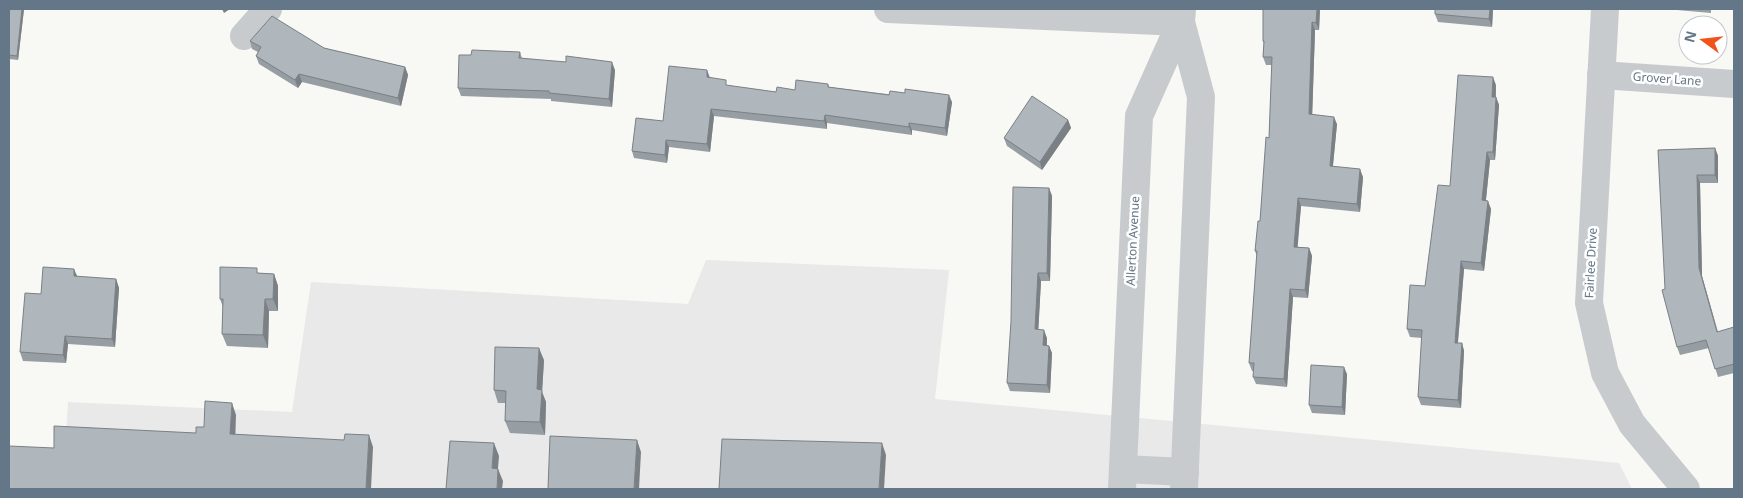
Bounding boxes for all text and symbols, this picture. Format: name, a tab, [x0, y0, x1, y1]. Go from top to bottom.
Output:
north arrow	[1678, 15, 1728, 65]
text: N	[1679, 29, 1701, 44]
street label: Grover Lane	[1632, 68, 1702, 89]
street label: Allerton Avenue	[1122, 195, 1143, 286]
street label: Fairlee Drive	[1580, 227, 1601, 299]

